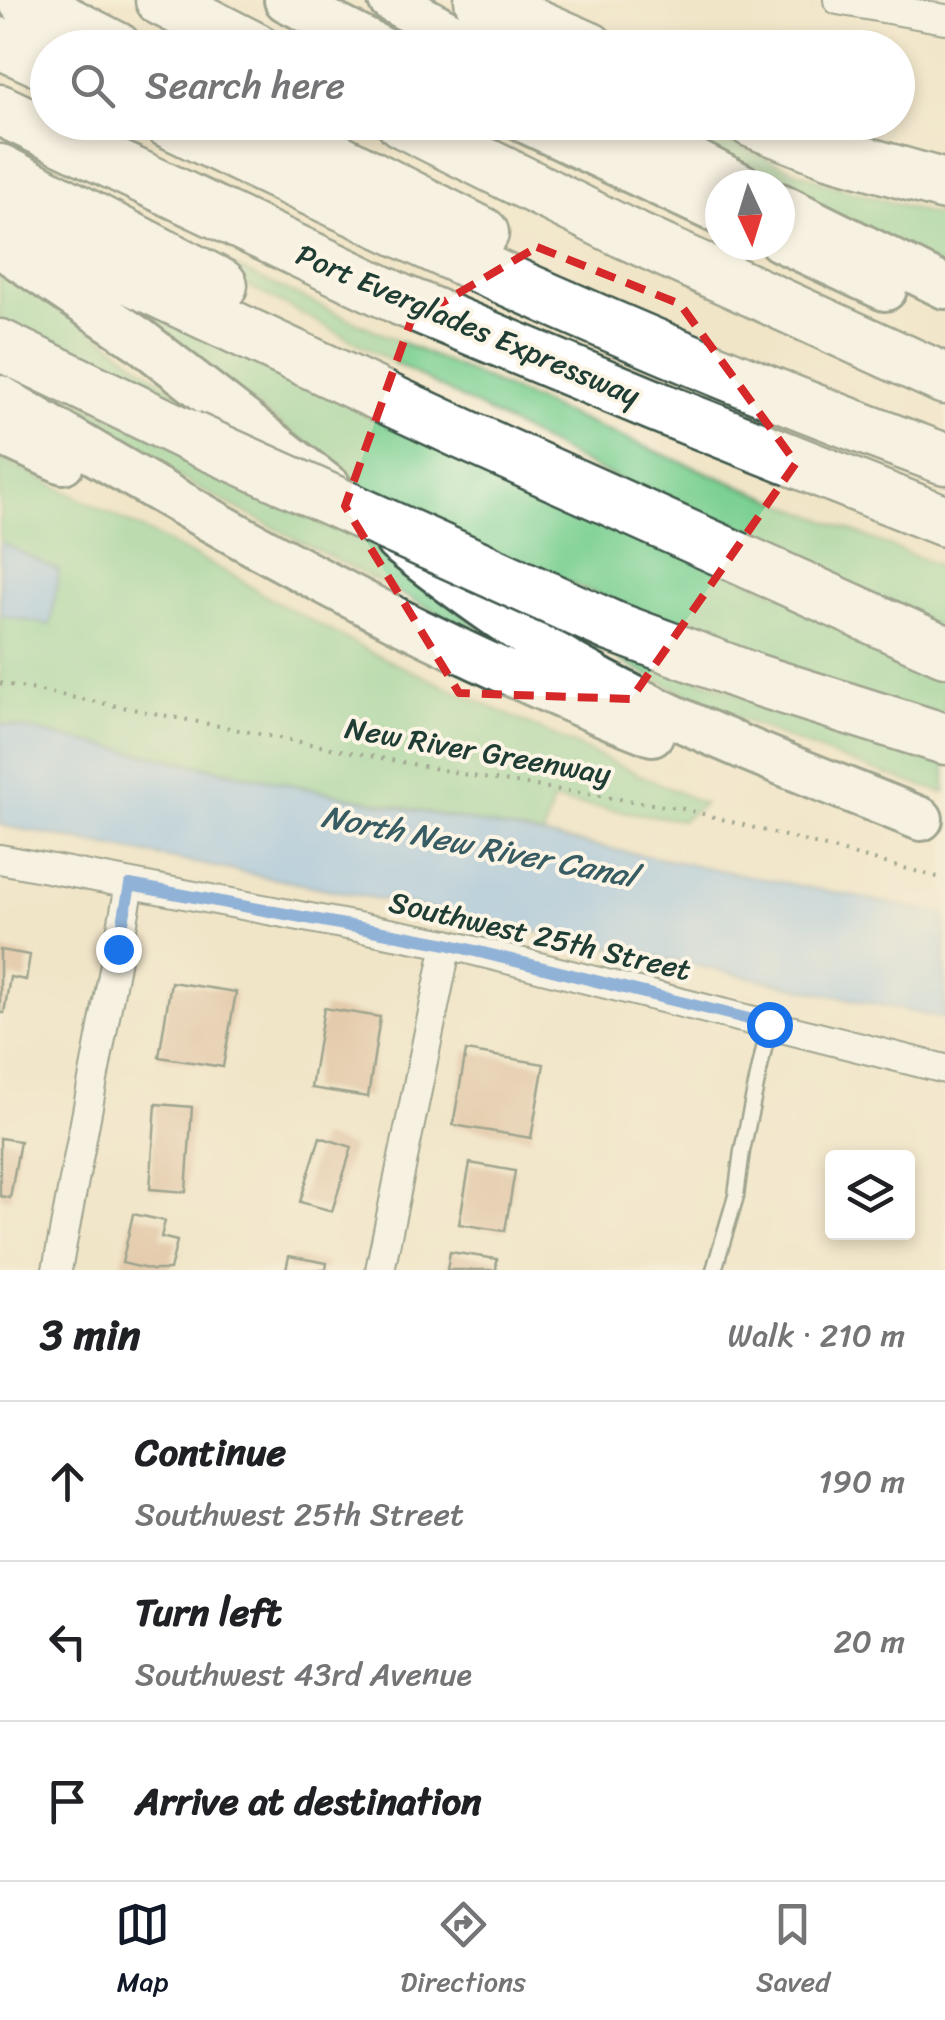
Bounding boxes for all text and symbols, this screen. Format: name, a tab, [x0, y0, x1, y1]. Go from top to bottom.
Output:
search box	[30, 30, 915, 140]
text: Search here	[145, 52, 345, 119]
icon: search	[65, 58, 120, 113]
north arrow	[705, 170, 795, 260]
street label: Port Everglades Expressway	[287, 228, 649, 422]
street label: New River Greenway	[341, 701, 616, 801]
water label: North New River Canal	[317, 788, 648, 906]
street label: Southwest 25th Street	[384, 875, 696, 997]
route end	[96, 927, 142, 973]
route start	[747, 1002, 793, 1048]
map controls	[825, 1150, 915, 1240]
button: layers	[825, 1150, 915, 1240]
text: 3 min	[40, 1298, 140, 1372]
text: Walk · 210 m	[728, 1307, 905, 1364]
text: Continue	[135, 1419, 286, 1486]
text: 190 m	[819, 1453, 905, 1510]
icon: ahead	[40, 1454, 95, 1509]
text: Southwest 25th Street	[135, 1486, 464, 1543]
text: Turn left	[135, 1579, 281, 1646]
text: 20 m	[833, 1613, 905, 1670]
icon: left	[40, 1614, 95, 1669]
text: Southwest 43rd Avenue	[135, 1646, 472, 1703]
text: Arrive at destination	[135, 1768, 482, 1835]
icon: arrive	[40, 1774, 95, 1829]
tab: Map	[115, 1897, 170, 2006]
tab: Directions	[400, 1897, 526, 2006]
tab: Saved	[756, 1897, 830, 2006]

